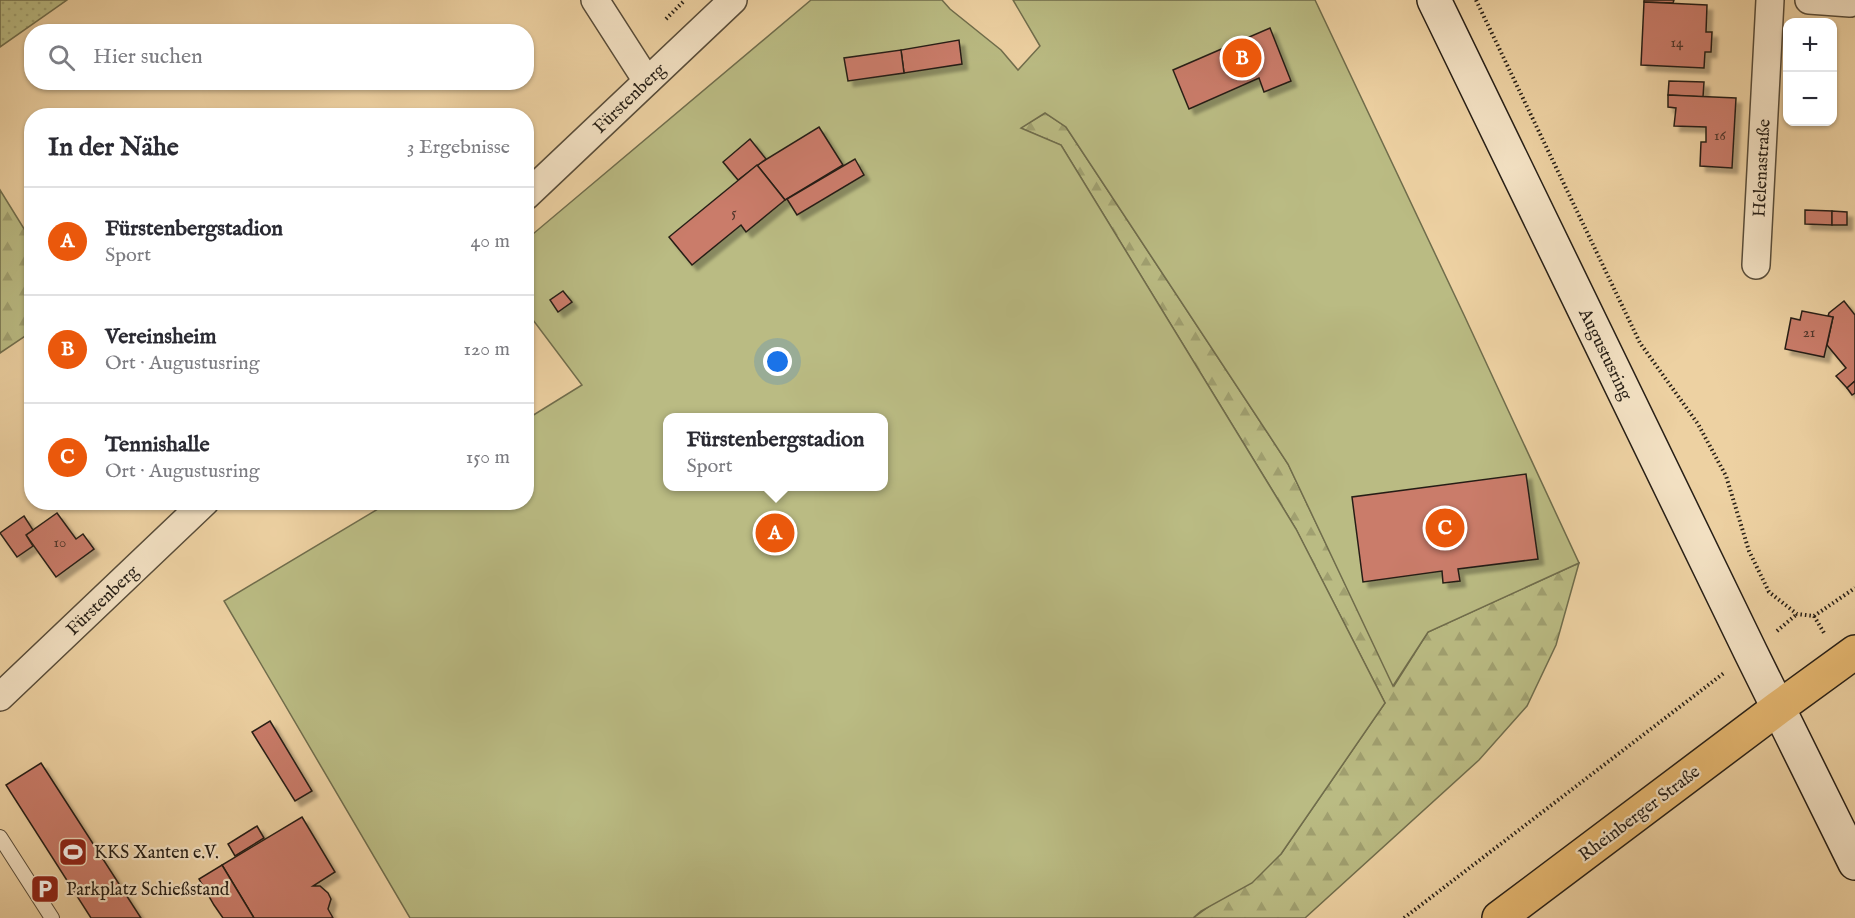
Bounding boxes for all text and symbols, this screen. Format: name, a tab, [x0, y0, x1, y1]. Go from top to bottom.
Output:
map controls	[1783, 18, 1837, 126]
button: +	[1783, 18, 1837, 72]
search box	[24, 24, 534, 90]
house number: 14	[1671, 33, 1684, 52]
pin: B	[1222, 36, 1262, 80]
icon: search	[45, 41, 78, 74]
text: Hier suchen	[93, 43, 203, 71]
street label: Fürstenberg	[589, 59, 671, 139]
button: −	[1783, 72, 1837, 126]
street label: Helenastraße	[1748, 118, 1777, 218]
house number: 16	[1714, 126, 1727, 145]
text: In der Nähe	[48, 131, 179, 164]
text: 3 Ergebnisse	[407, 135, 510, 160]
house number: 5	[731, 203, 737, 222]
text: Fürstenbergstadion	[105, 215, 283, 243]
text: A	[61, 229, 74, 254]
text: 40 m	[471, 229, 510, 254]
text: Sport	[105, 243, 151, 268]
street label: Augustusring	[1572, 304, 1637, 405]
text: Vereinsheim	[105, 323, 217, 351]
house number: 21	[1803, 323, 1815, 342]
text: B	[61, 337, 74, 362]
text: 120 m	[464, 337, 510, 362]
your location	[763, 347, 792, 376]
text: Ort · Augustusring	[105, 351, 260, 376]
popup	[663, 413, 888, 491]
text: Fürstenbergstadion	[686, 426, 865, 454]
text: Tennishalle	[105, 431, 210, 459]
text: C	[60, 445, 75, 470]
text: 150 m	[466, 445, 510, 470]
text: Sport	[686, 454, 733, 479]
text: Ort · Augustusring	[105, 459, 260, 484]
pin: C	[1426, 506, 1464, 550]
pin: A	[756, 510, 794, 556]
house number: 10	[54, 533, 66, 552]
street label: Fürstenberg	[62, 561, 144, 641]
street label: Rheinberger Straße	[1575, 761, 1705, 867]
sports icon: KKS Xanten e.V.	[57, 836, 89, 868]
place label: KKS Xanten e.V.	[94, 842, 219, 865]
parking icon: Parkplatz Schießstand	[29, 873, 61, 905]
place label: Parkplatz Schießstand	[66, 879, 230, 902]

